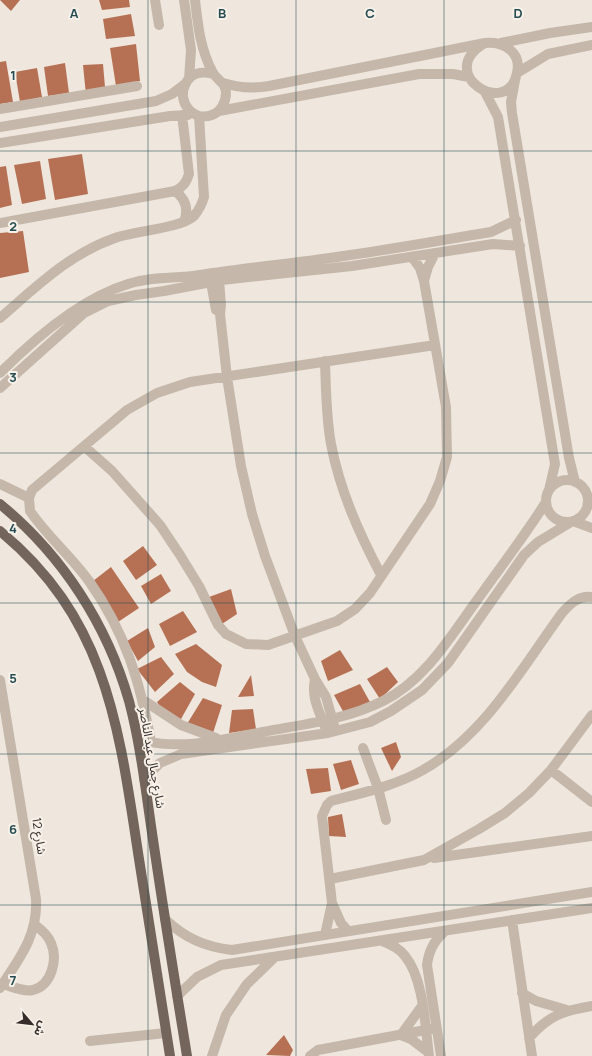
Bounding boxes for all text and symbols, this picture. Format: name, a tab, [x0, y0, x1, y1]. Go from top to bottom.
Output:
text: A	[70, 4, 79, 22]
text: B	[218, 4, 226, 22]
text: C	[365, 4, 375, 22]
text: D	[513, 4, 523, 22]
text: 1	[10, 66, 16, 84]
text: 2	[9, 217, 17, 235]
text: 3	[9, 368, 17, 386]
text: 4	[9, 519, 17, 537]
text: 5	[9, 669, 17, 687]
street label: شارع جمال عبد الناصر	[134, 705, 170, 810]
street label: شارع 12	[27, 816, 51, 856]
text: 6	[9, 820, 17, 838]
text: 7	[10, 971, 17, 989]
north arrow	[12, 1004, 52, 1044]
text: ش	[31, 1019, 51, 1039]

